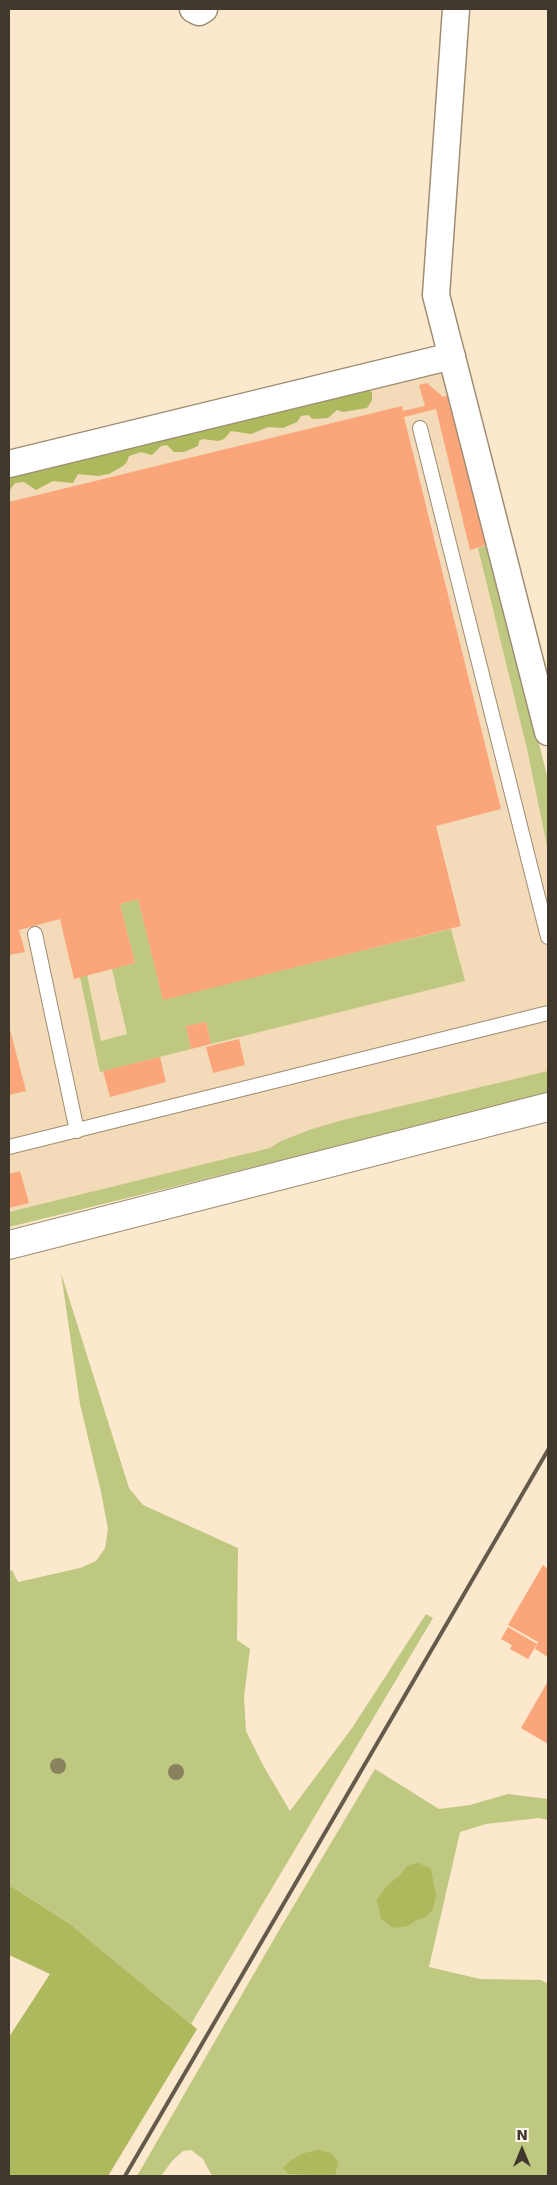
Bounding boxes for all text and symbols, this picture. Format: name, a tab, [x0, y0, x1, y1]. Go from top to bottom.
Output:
north arrow	[497, 2125, 547, 2175]
text: N	[516, 2127, 528, 2143]

